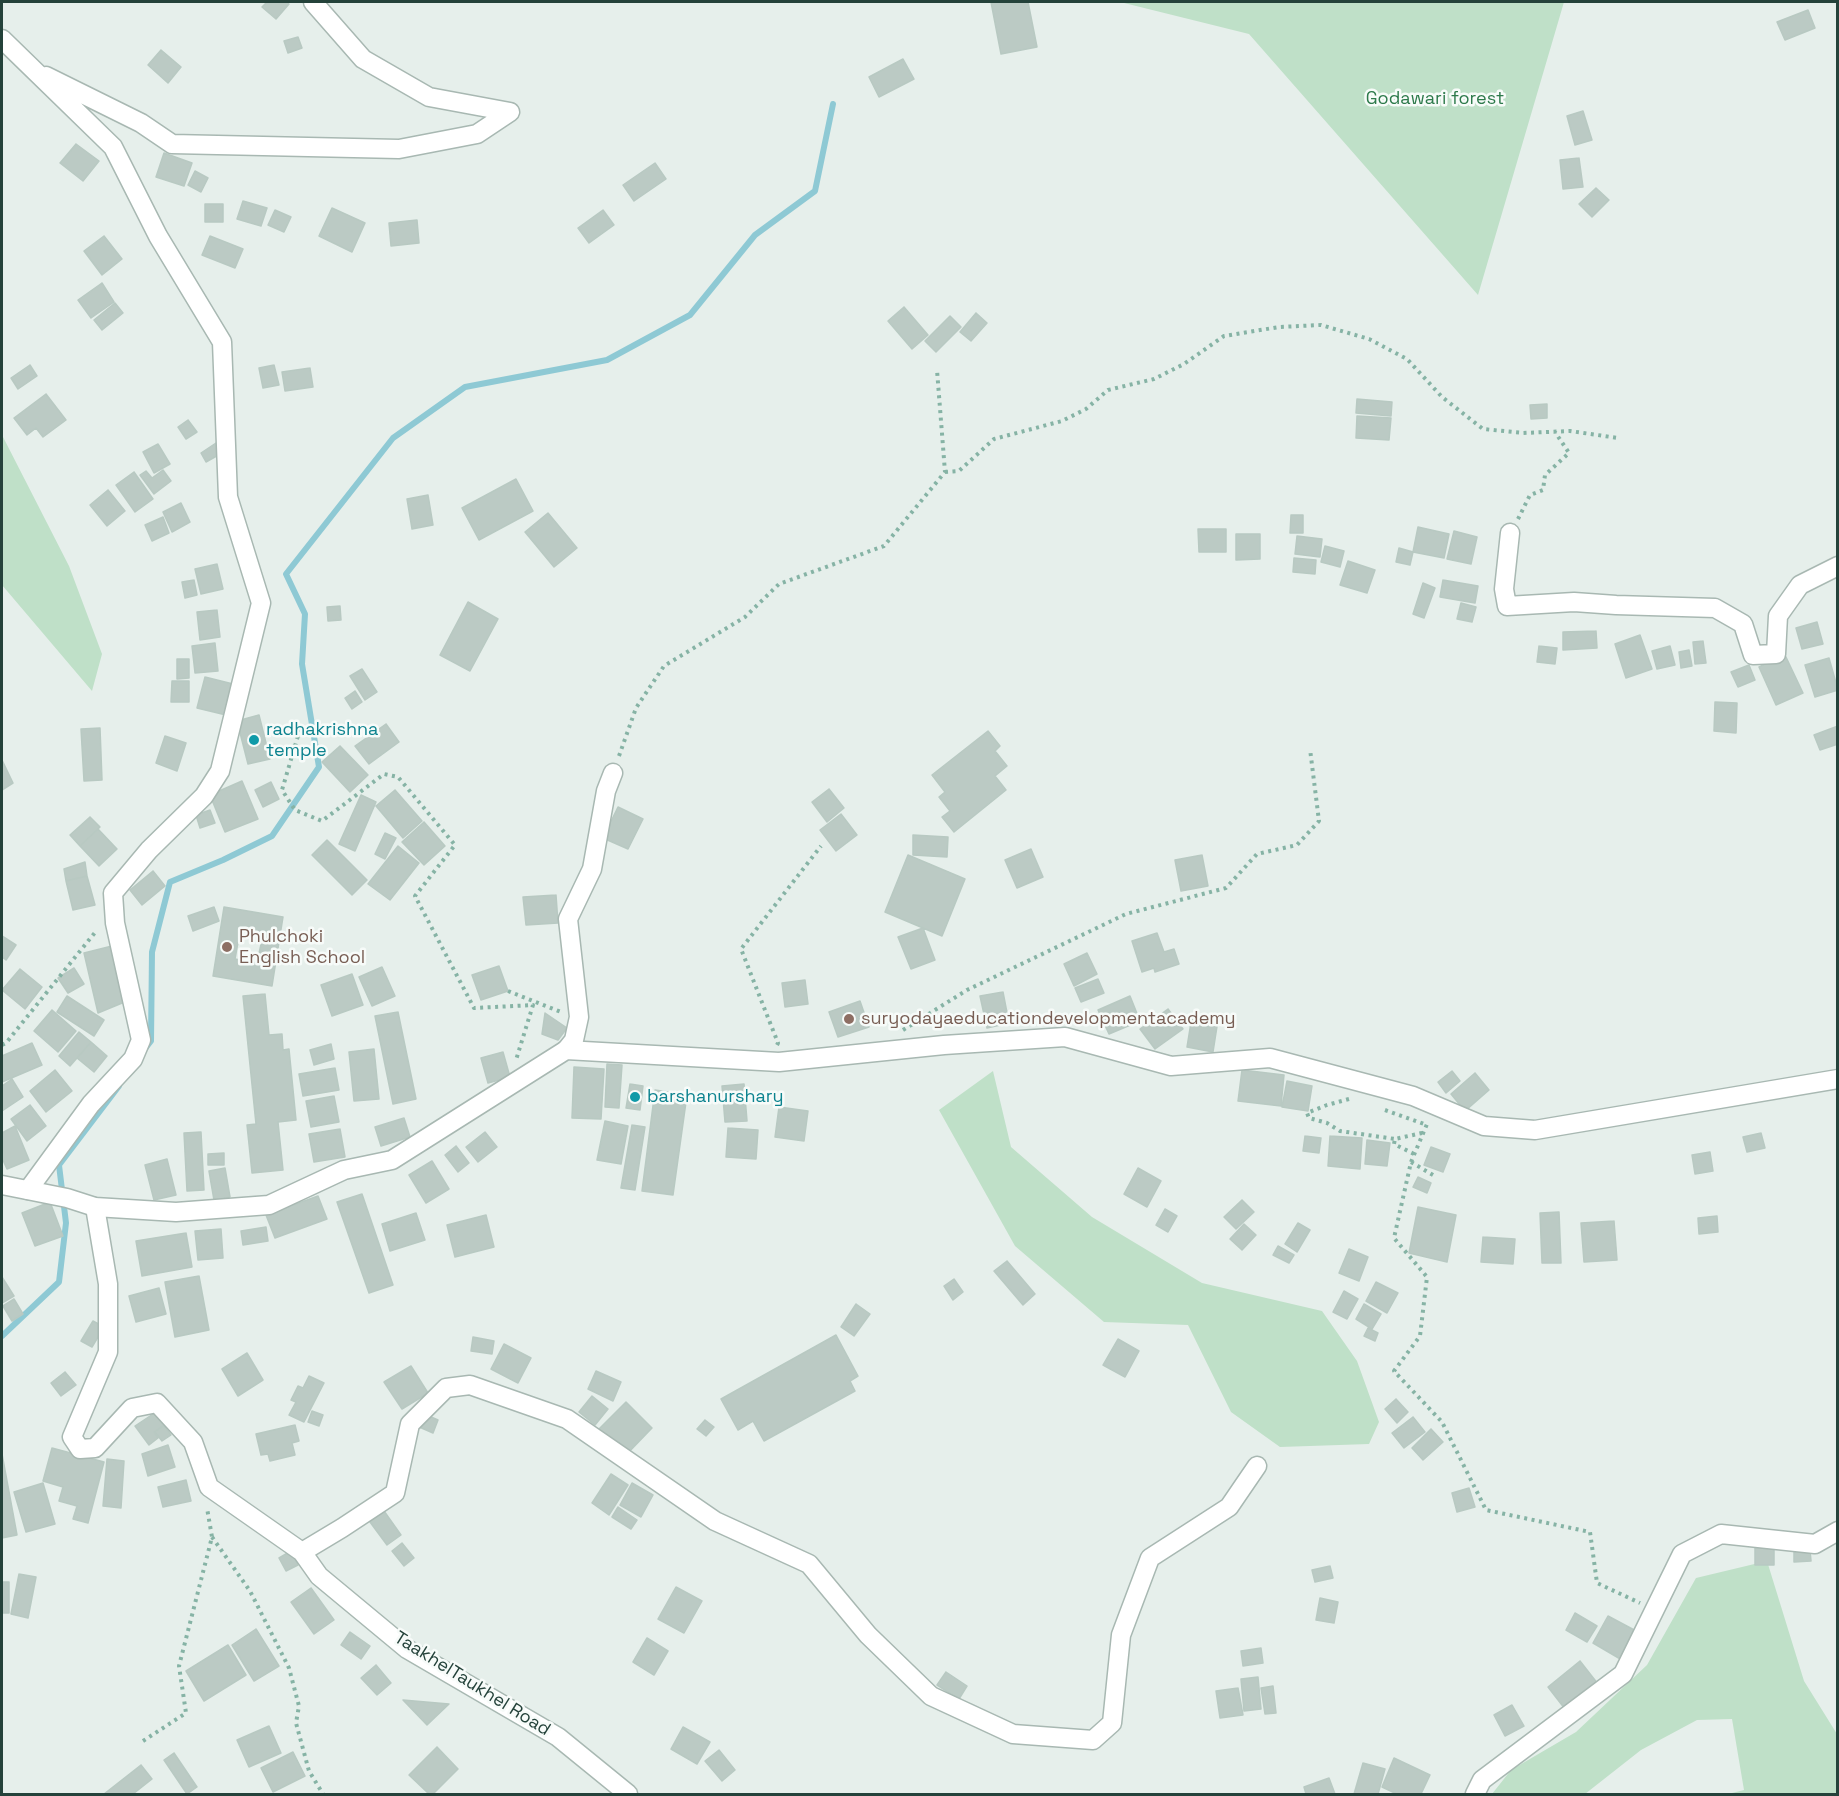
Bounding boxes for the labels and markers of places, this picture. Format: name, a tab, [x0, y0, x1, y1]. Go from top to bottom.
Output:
place label: radhakrishna temple	[266, 719, 378, 762]
marker: radhakrishna temple	[247, 733, 261, 747]
place label: Phulchoki English School	[239, 926, 365, 968]
marker: Phulchoki English School	[220, 940, 234, 954]
place label: suryodayaeducationdevelopmentacademy	[861, 1008, 1236, 1030]
marker: suryodayaeducationdevelopmentacademy	[842, 1012, 856, 1026]
place label: barshanurshary	[647, 1086, 784, 1108]
marker: barshanurshary	[628, 1090, 642, 1104]

